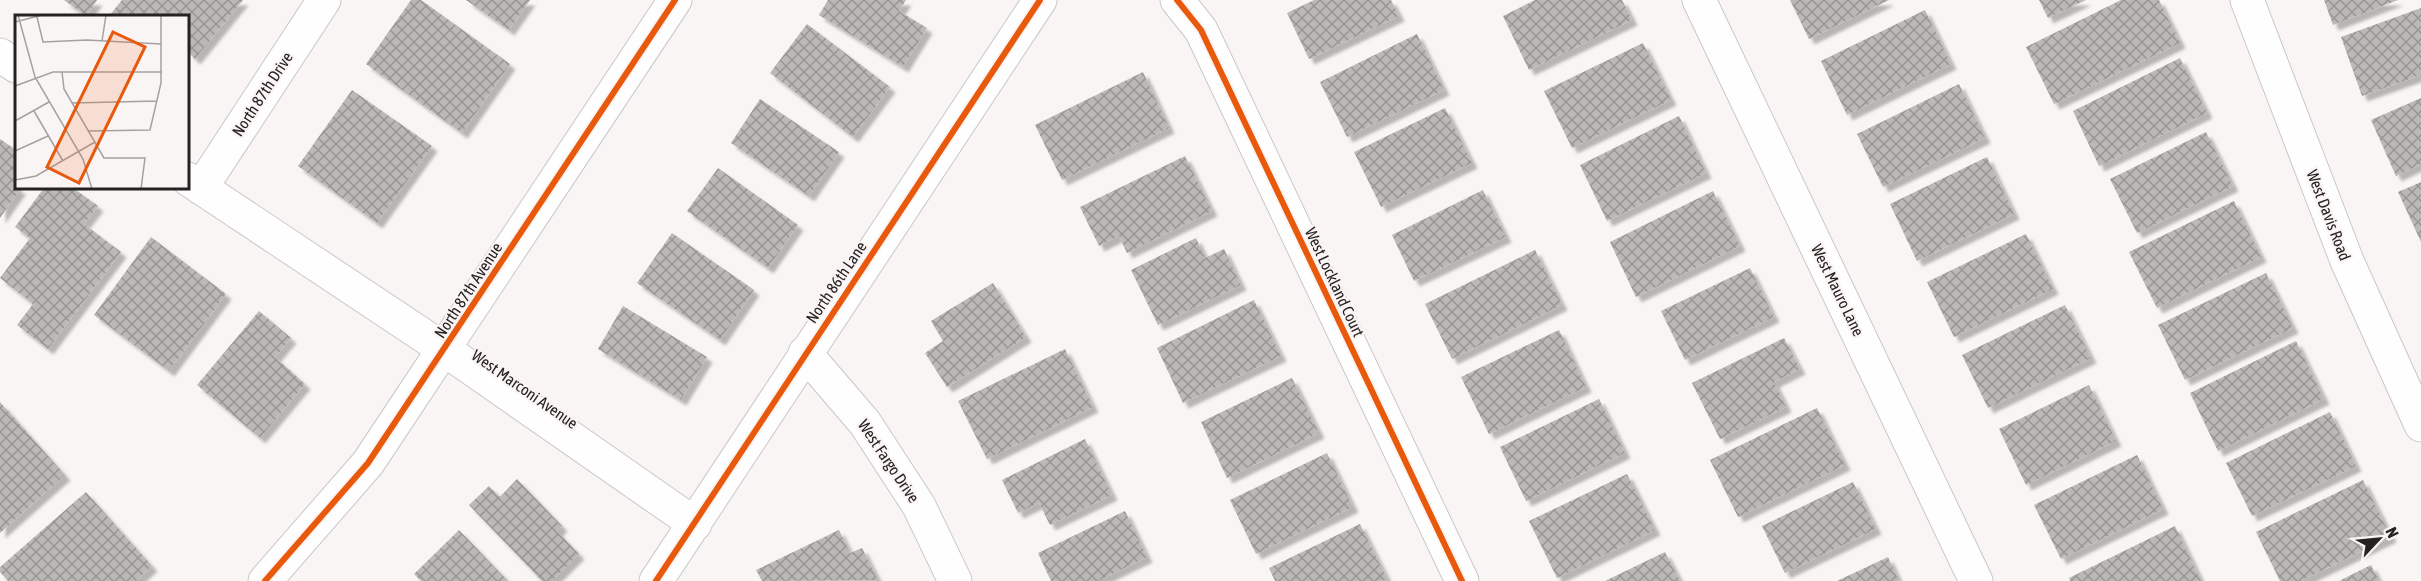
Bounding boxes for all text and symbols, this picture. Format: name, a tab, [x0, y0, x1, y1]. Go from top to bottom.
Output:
inset map	[15, 15, 189, 189]
street label: North 87th Drive	[228, 49, 296, 139]
street label: West Davis Road	[2303, 167, 2355, 263]
street label: West Lockland Court	[1302, 225, 1368, 340]
street label: North 86th Lane	[802, 238, 870, 326]
street label: North 87th Avenue	[431, 239, 505, 341]
street label: West Mauro Lane	[1808, 241, 1868, 339]
street label: West Marconi Avenue	[469, 346, 581, 432]
street label: West Fargo Drive	[854, 416, 923, 506]
north arrow	[2349, 509, 2409, 569]
text: N	[2382, 524, 2403, 541]

